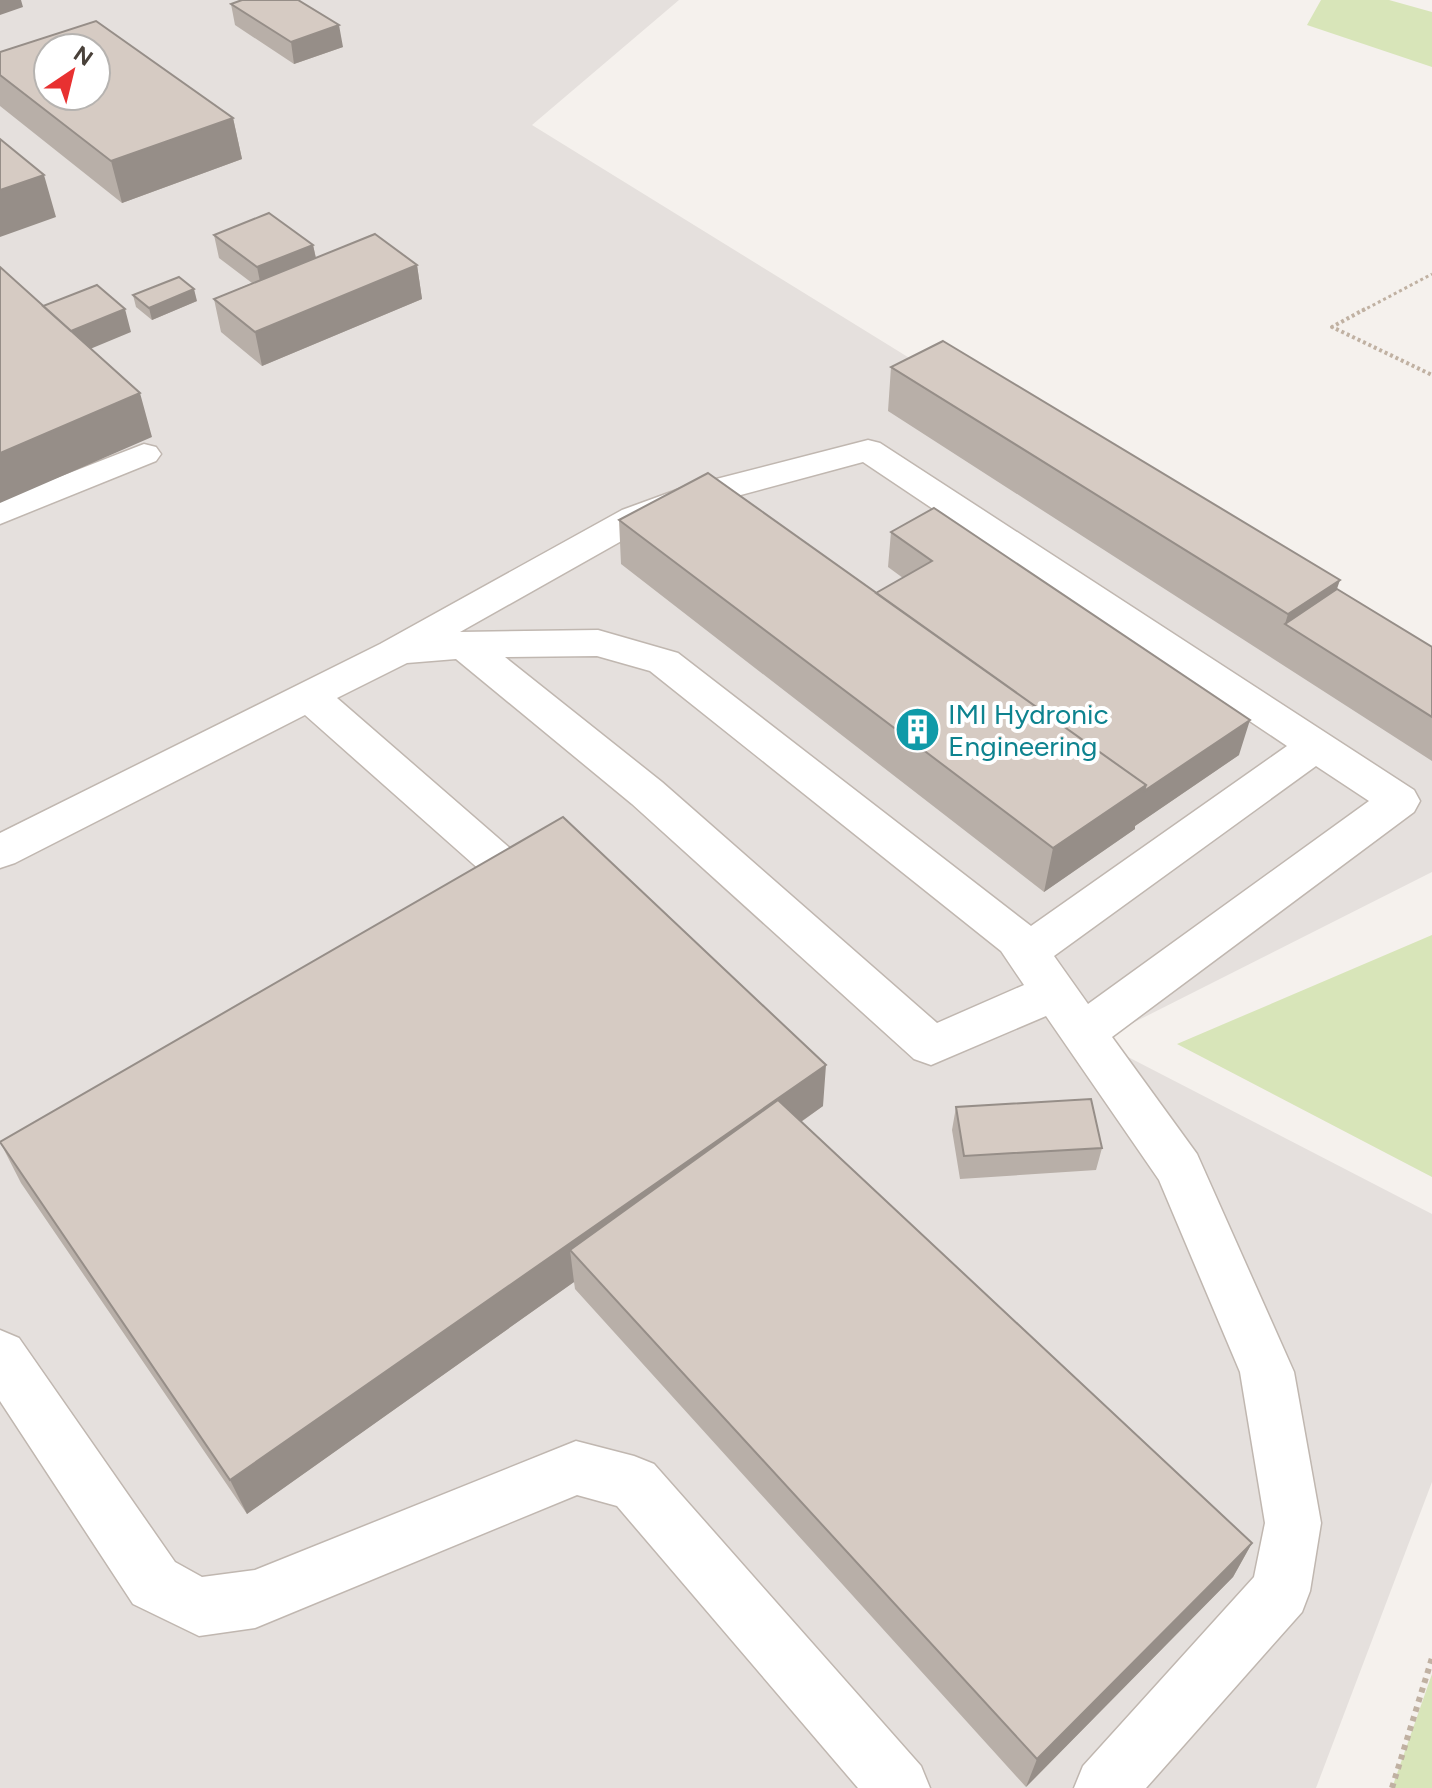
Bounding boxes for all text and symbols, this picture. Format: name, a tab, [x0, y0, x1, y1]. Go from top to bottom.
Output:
north arrow	[32, 32, 112, 112]
text: N	[68, 40, 98, 72]
place label: IMI Hydronic Engineering	[948, 697, 1109, 763]
building icon: IMI Hydronic Engineering	[893, 706, 941, 754]

